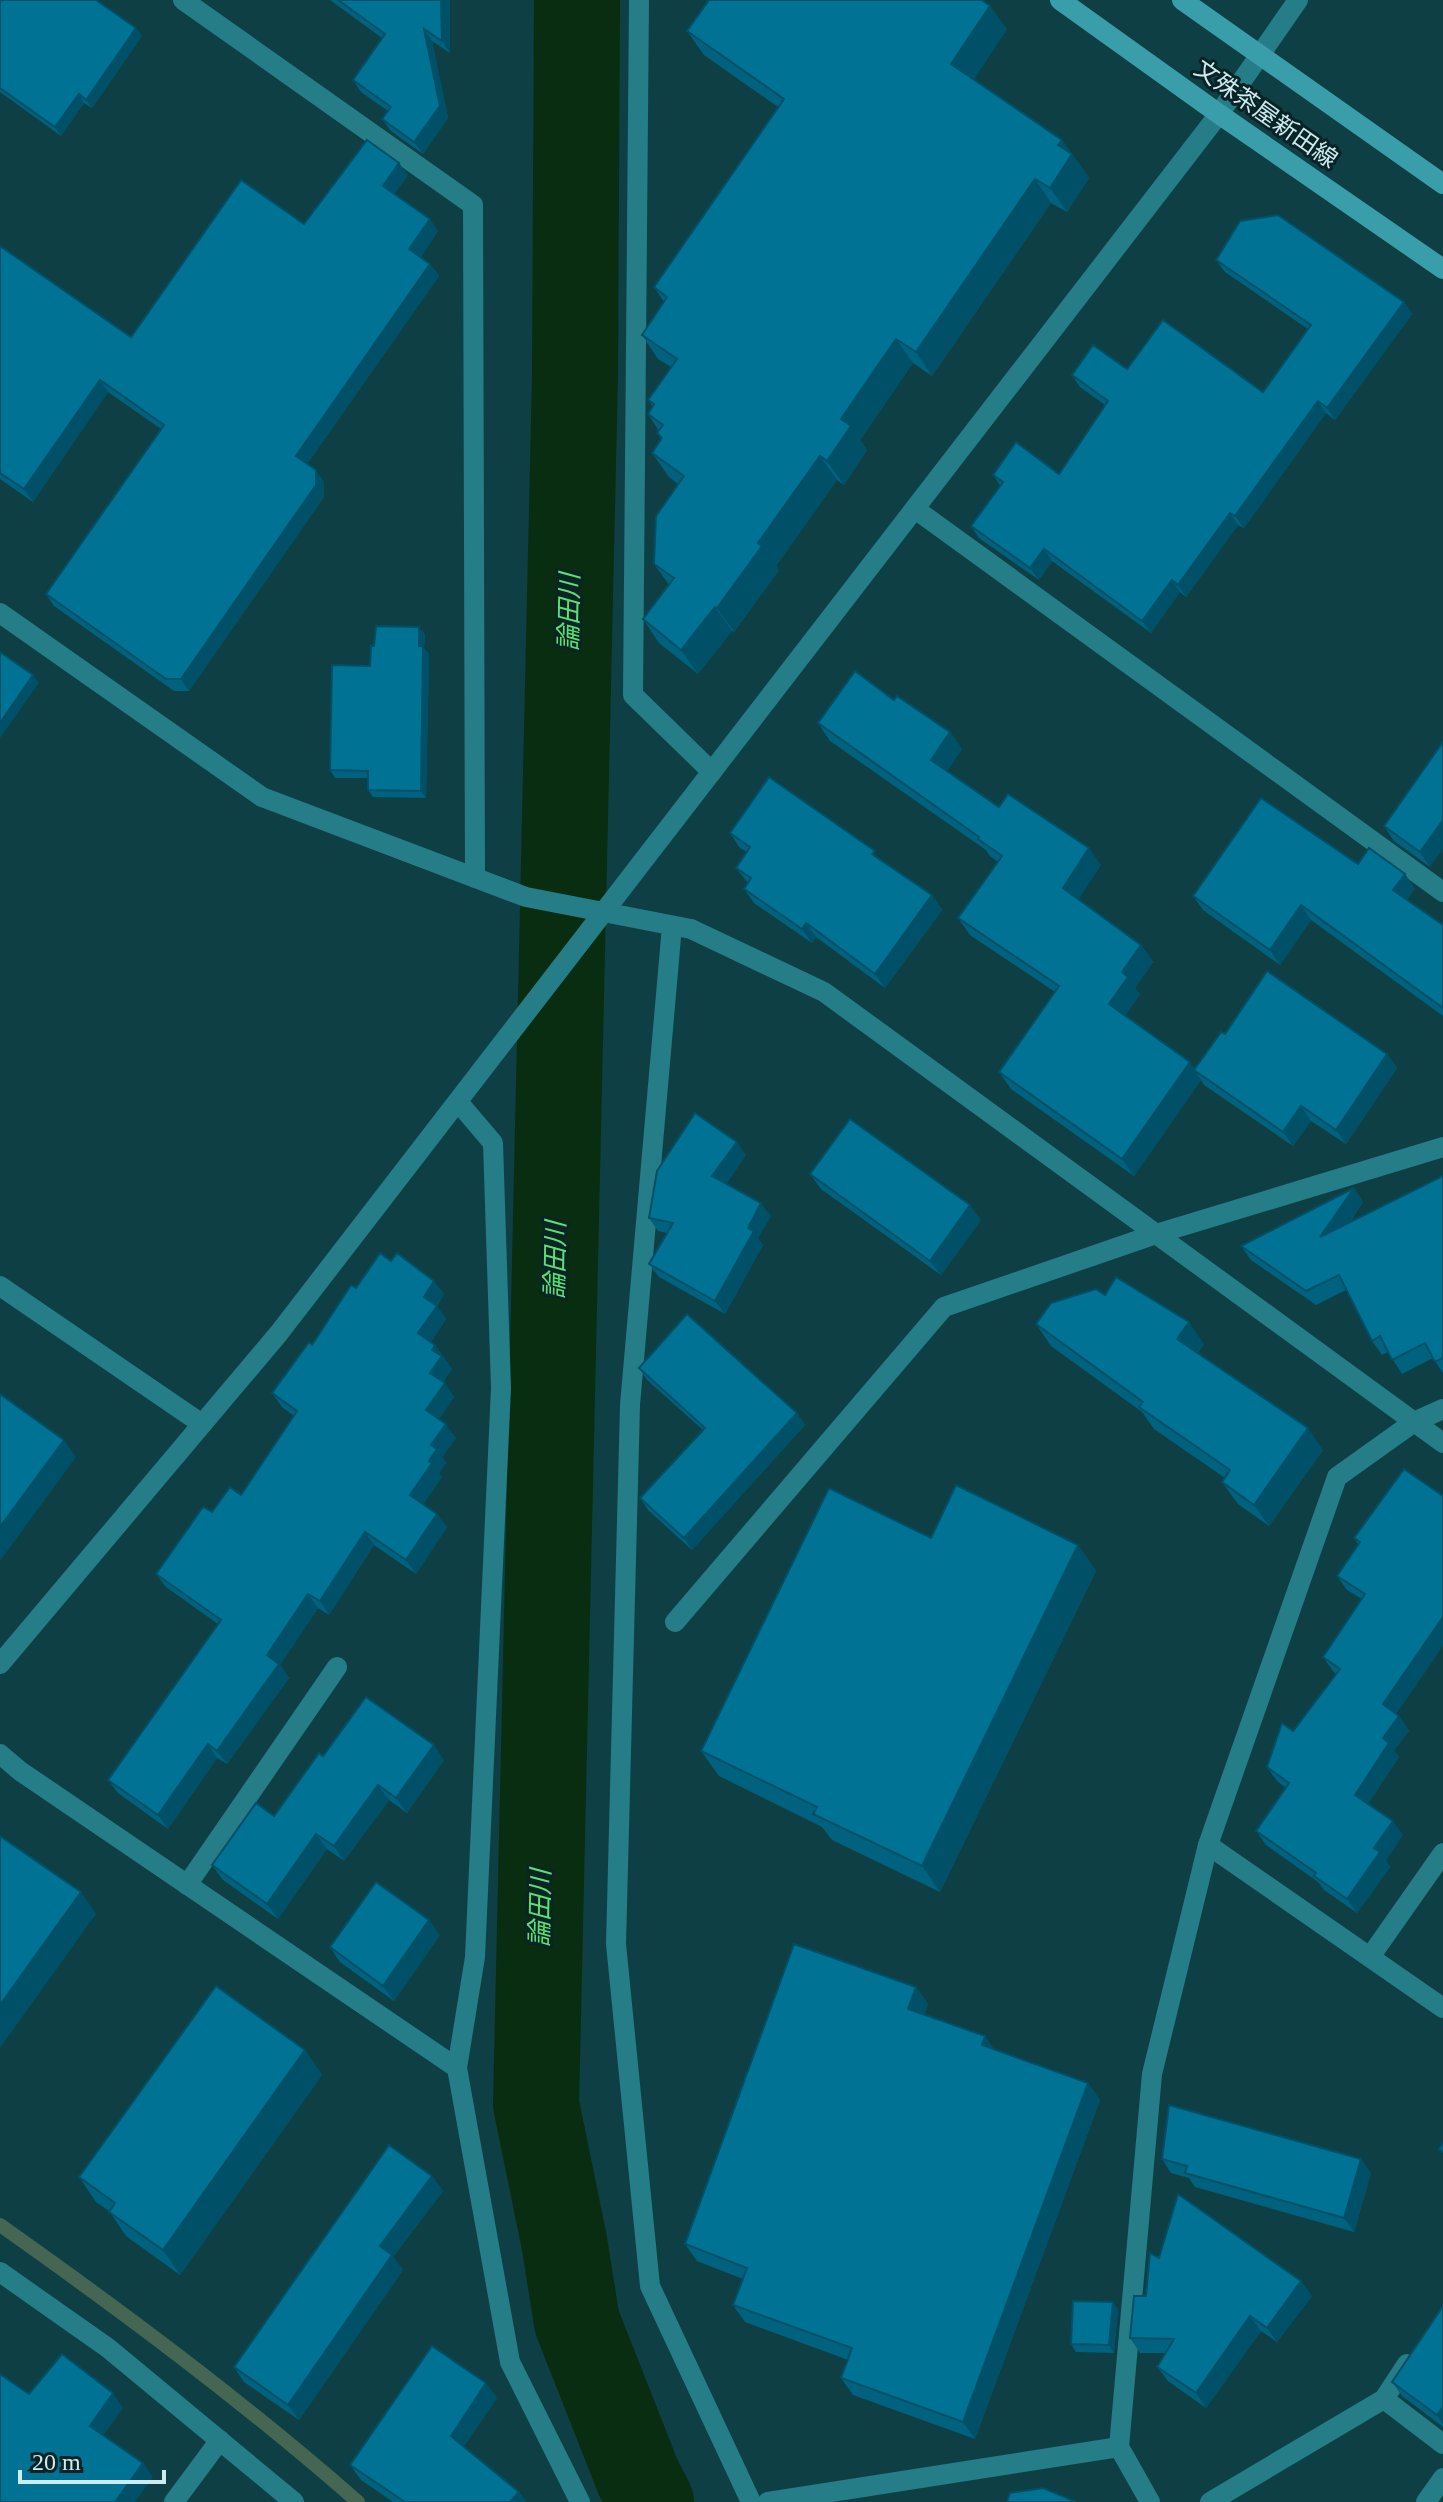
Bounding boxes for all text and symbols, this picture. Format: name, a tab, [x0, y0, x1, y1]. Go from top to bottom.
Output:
street label: 文殊茶屋新田線	[1190, 55, 1342, 173]
water label: 論田川	[554, 570, 585, 651]
water label: 論田川	[540, 1218, 571, 1299]
water label: 論田川	[525, 1866, 556, 1947]
scale bar	[20, 2434, 164, 2484]
text: 20 m	[32, 2449, 81, 2475]

